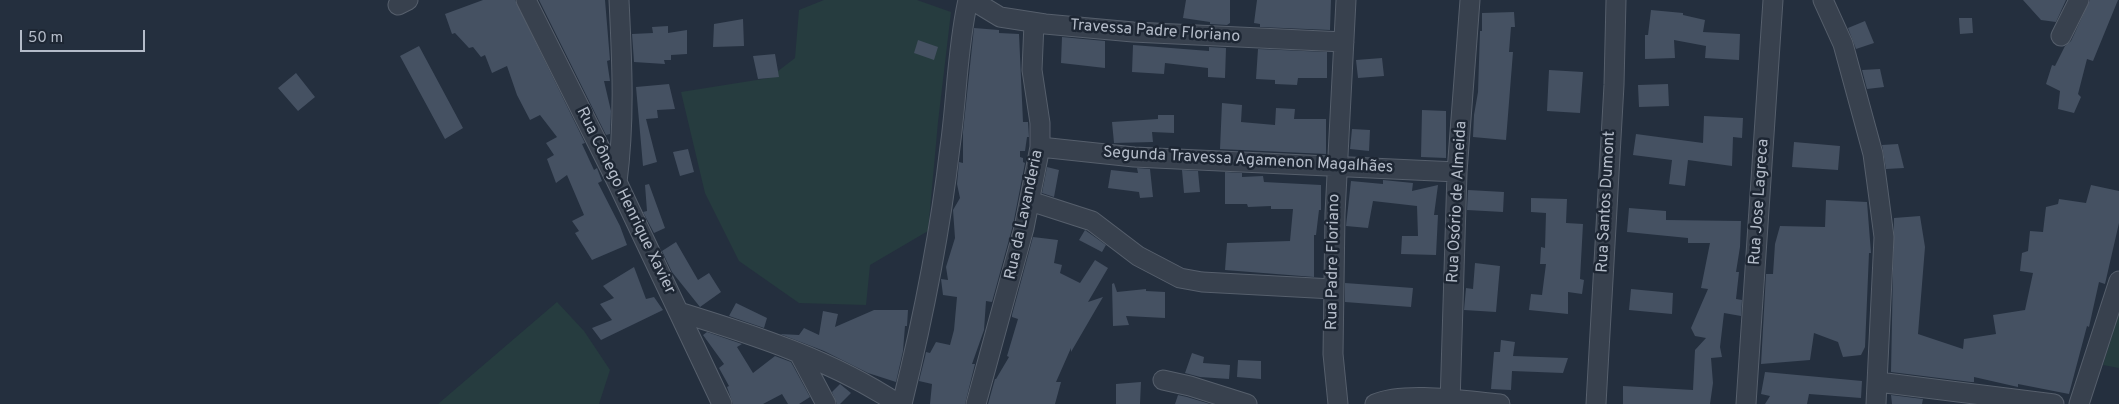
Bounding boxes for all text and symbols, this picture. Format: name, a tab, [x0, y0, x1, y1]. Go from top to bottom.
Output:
street label: Travessa Padre Floriano	[1069, 16, 1241, 48]
scale bar	[22, 20, 148, 52]
text: 50 m	[28, 29, 63, 48]
street label: Rua Cônego Henrique Xavier	[571, 104, 679, 298]
street label: Rua Osório de Almeida	[1444, 120, 1472, 284]
street label: Rua Santos Dumont	[1594, 131, 1620, 273]
street label: Rua Jose Lagreca	[1746, 138, 1774, 266]
street label: Segunda Travessa Agamenon Magalhães	[1102, 144, 1394, 178]
street label: Rua da Lavanderia	[1002, 148, 1048, 282]
street label: Rua Padre Floriano	[1323, 194, 1345, 330]

